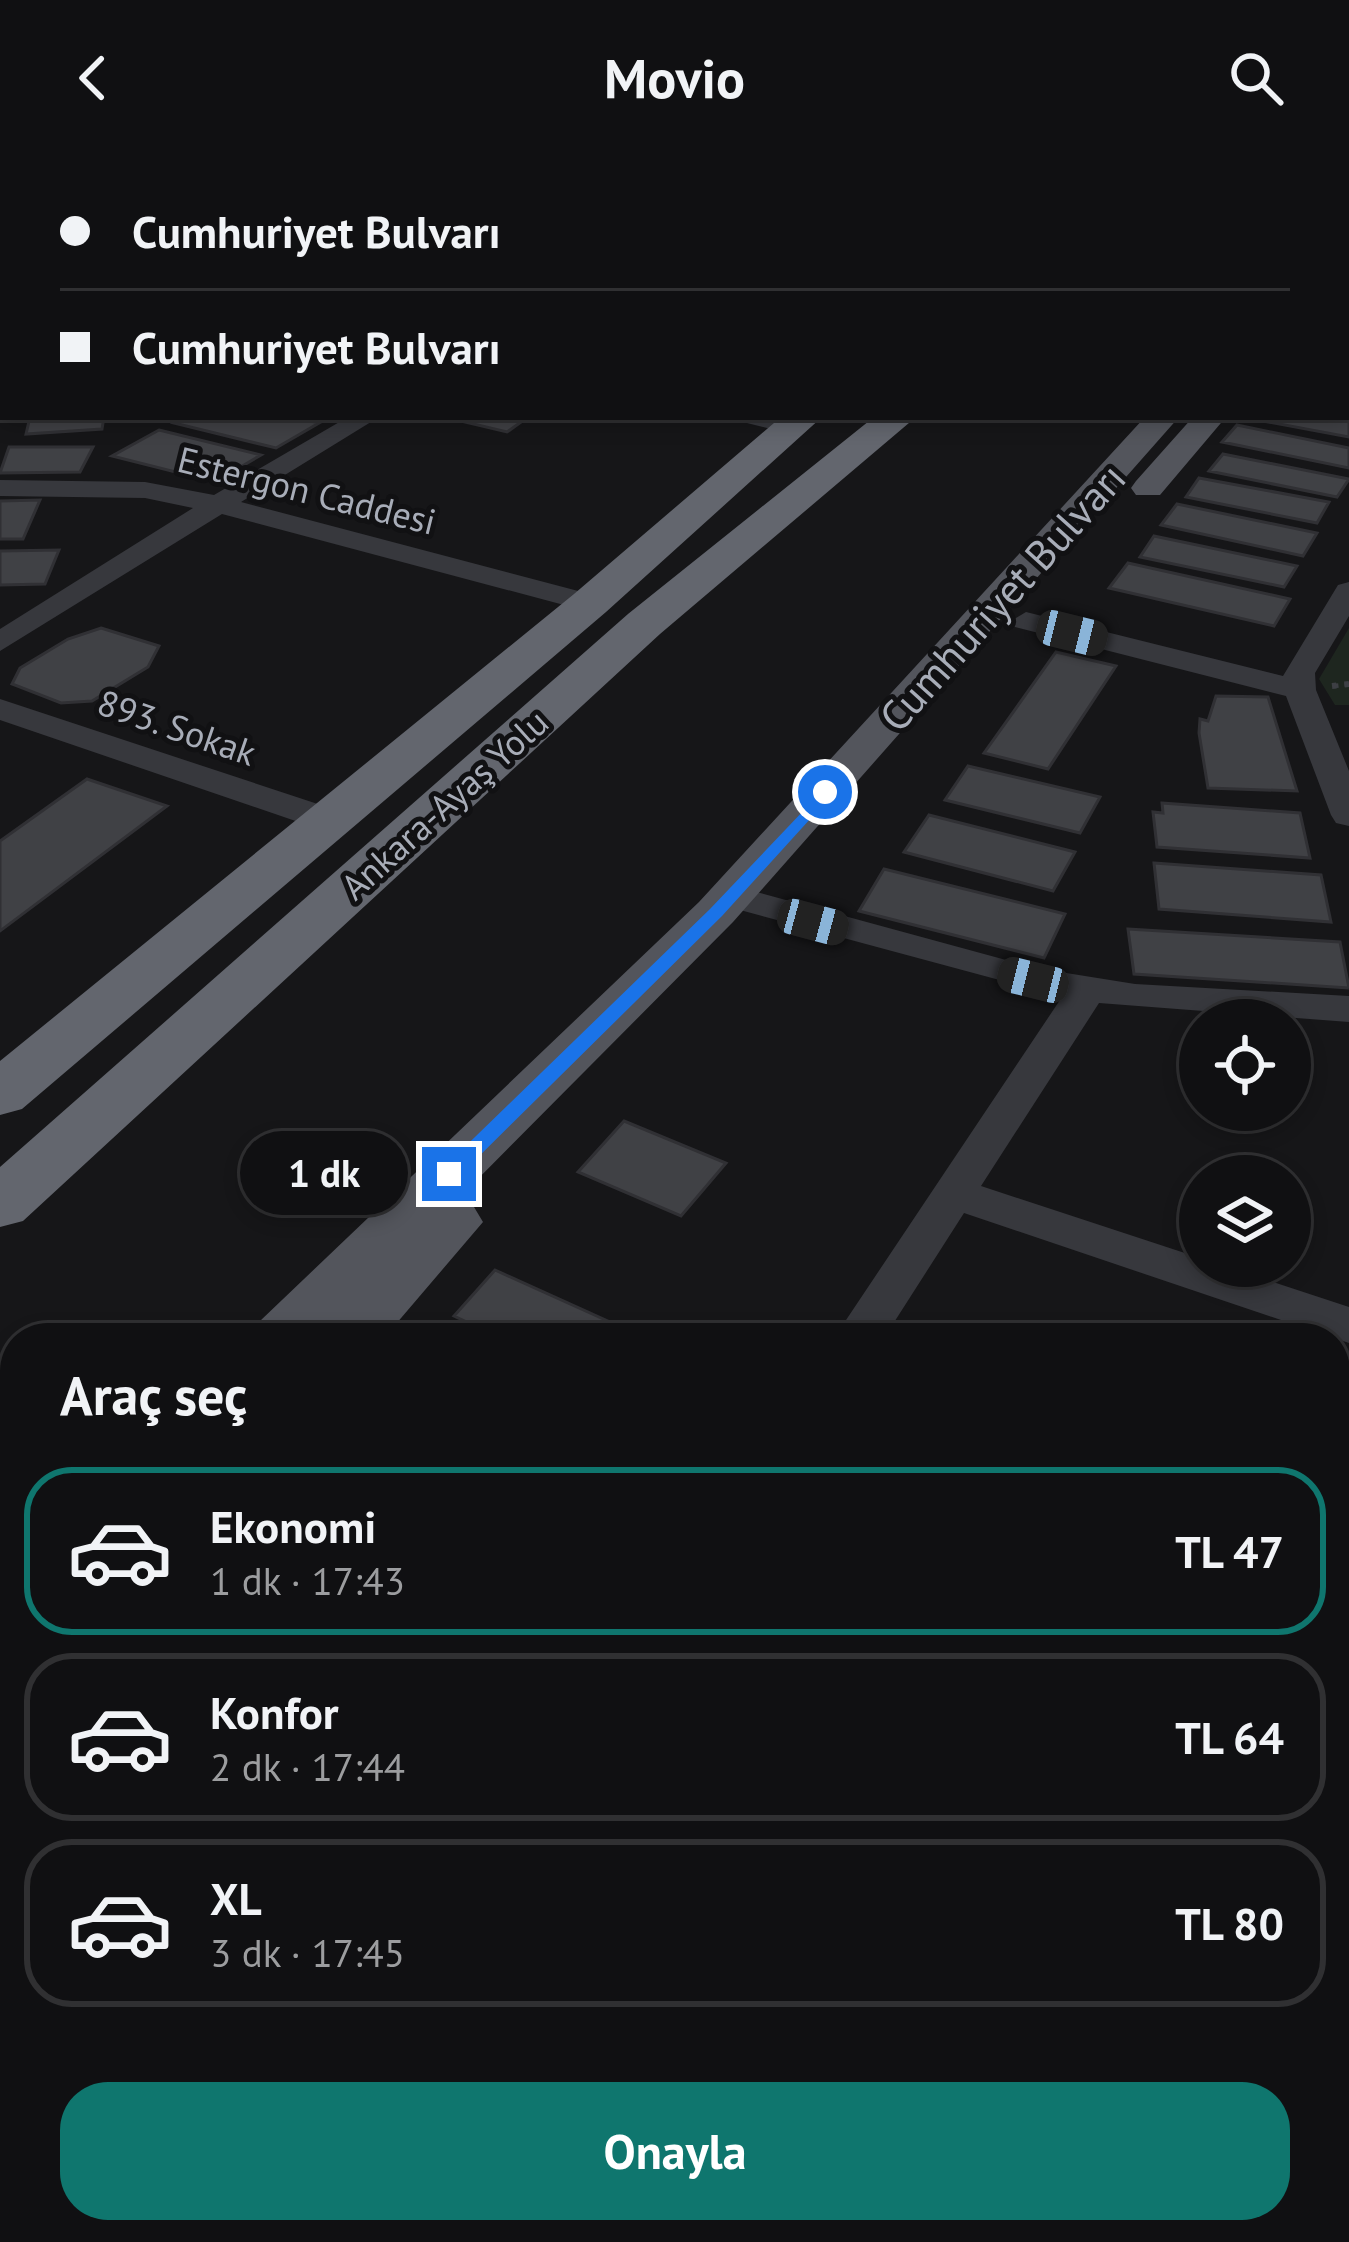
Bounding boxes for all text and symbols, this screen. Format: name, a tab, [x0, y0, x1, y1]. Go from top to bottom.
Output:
text: Movio	[604, 43, 745, 113]
icon: back	[60, 45, 126, 111]
icon: search	[1223, 45, 1289, 111]
text: Cumhuriyet Bulvarı	[132, 202, 501, 260]
text: Cumhuriyet Bulvarı	[132, 318, 501, 376]
street label: Estergon Caddesi	[173, 435, 441, 545]
street label: Cumhuriyet Bulvarı	[867, 451, 1137, 743]
car	[1033, 607, 1111, 659]
street label: 893. Sokak	[92, 678, 262, 776]
street label: Ankara-Ayaş Yolu	[330, 698, 558, 910]
route start	[798, 765, 852, 819]
car	[774, 895, 852, 949]
car	[994, 954, 1072, 1006]
map controls	[1179, 999, 1311, 1287]
button: locate	[1179, 999, 1311, 1131]
callout: 1 dk	[239, 1132, 407, 1216]
text: 1 dk	[288, 1147, 360, 1198]
route end	[422, 1147, 476, 1201]
button: layers	[1179, 1155, 1311, 1287]
text: Araç seç	[60, 1360, 248, 1430]
icon: car	[66, 1497, 174, 1605]
text: Ekonomi	[210, 1497, 376, 1555]
text: TL 47	[1175, 1522, 1284, 1580]
text: 1 dk · 17:43	[210, 1555, 405, 1606]
icon: car	[66, 1683, 174, 1791]
text: Konfor	[210, 1683, 339, 1741]
text: TL 64	[1175, 1708, 1284, 1766]
text: 2 dk · 17:44	[210, 1741, 405, 1792]
icon: car	[66, 1869, 174, 1977]
text: XL	[210, 1869, 262, 1927]
text: TL 80	[1175, 1894, 1284, 1952]
text: 3 dk · 17:45	[210, 1927, 405, 1978]
button: Onayla	[60, 2082, 1290, 2220]

